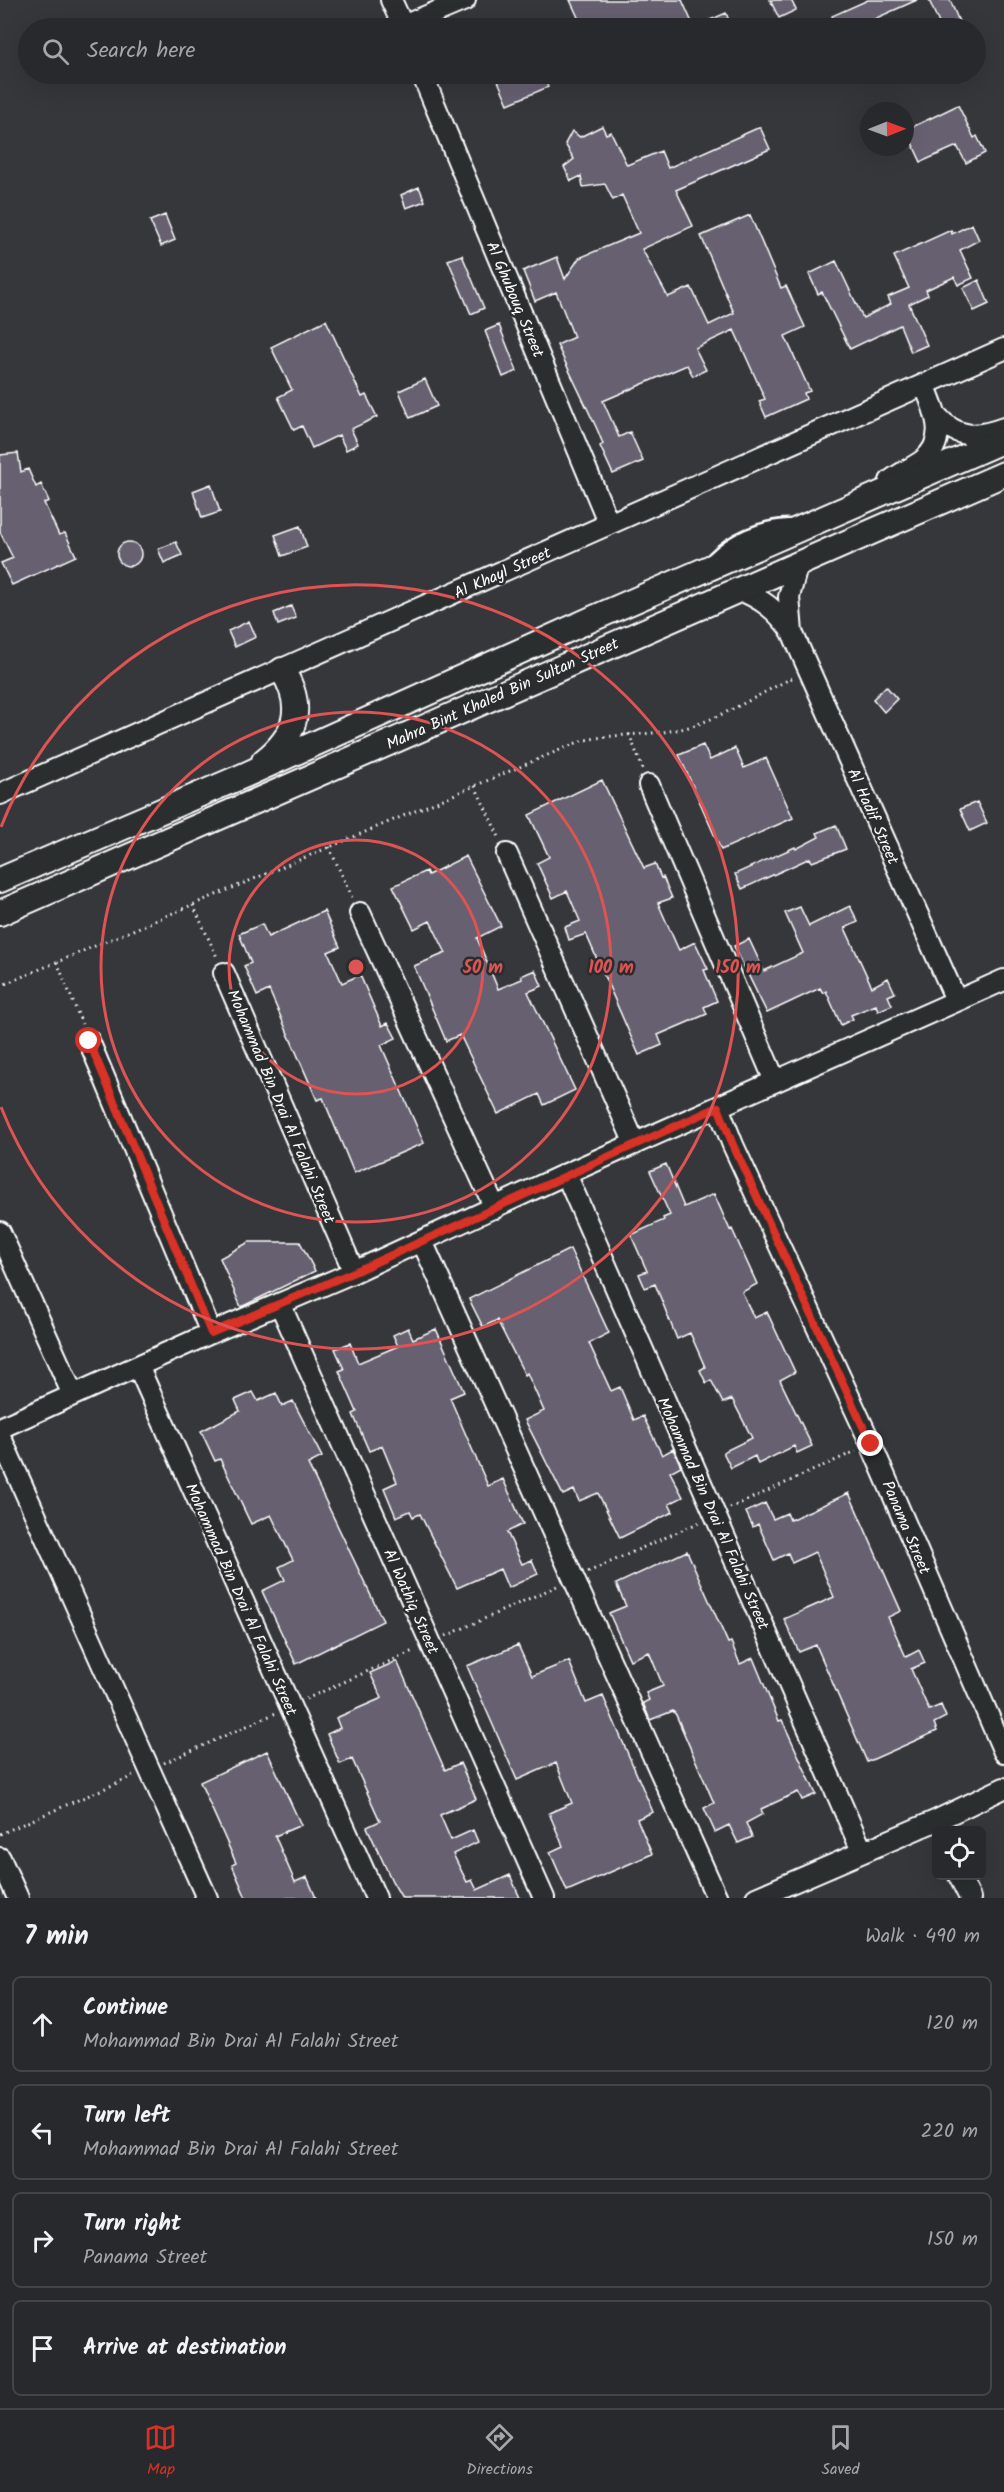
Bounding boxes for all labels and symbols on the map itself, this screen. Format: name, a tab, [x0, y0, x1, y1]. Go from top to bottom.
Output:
north arrow	[860, 102, 914, 156]
street label: Al Ghubouq Street	[479, 238, 551, 362]
street label: Al Khayl Street	[450, 540, 556, 606]
street label: Mahra Bint Khaled Bin Sultan Street	[382, 631, 624, 757]
street label: Al Hadif Street	[840, 764, 905, 870]
text: 50 m	[462, 954, 503, 983]
text: 100 m	[588, 954, 634, 983]
text: 150 m	[715, 954, 761, 983]
centre of rings	[346, 957, 366, 977]
street label: Mohammad Bin Drai Al Falahi Street	[220, 986, 342, 1228]
route start	[75, 1027, 101, 1053]
street label: Mohammad Bin Drai Al Falahi Street	[650, 1393, 776, 1635]
route end	[857, 1430, 883, 1456]
street label: Panama Street	[875, 1477, 937, 1579]
street label: Mohammad Bin Drai Al Falahi Street	[178, 1479, 304, 1721]
street label: Al Wathiq Street	[376, 1545, 445, 1659]

